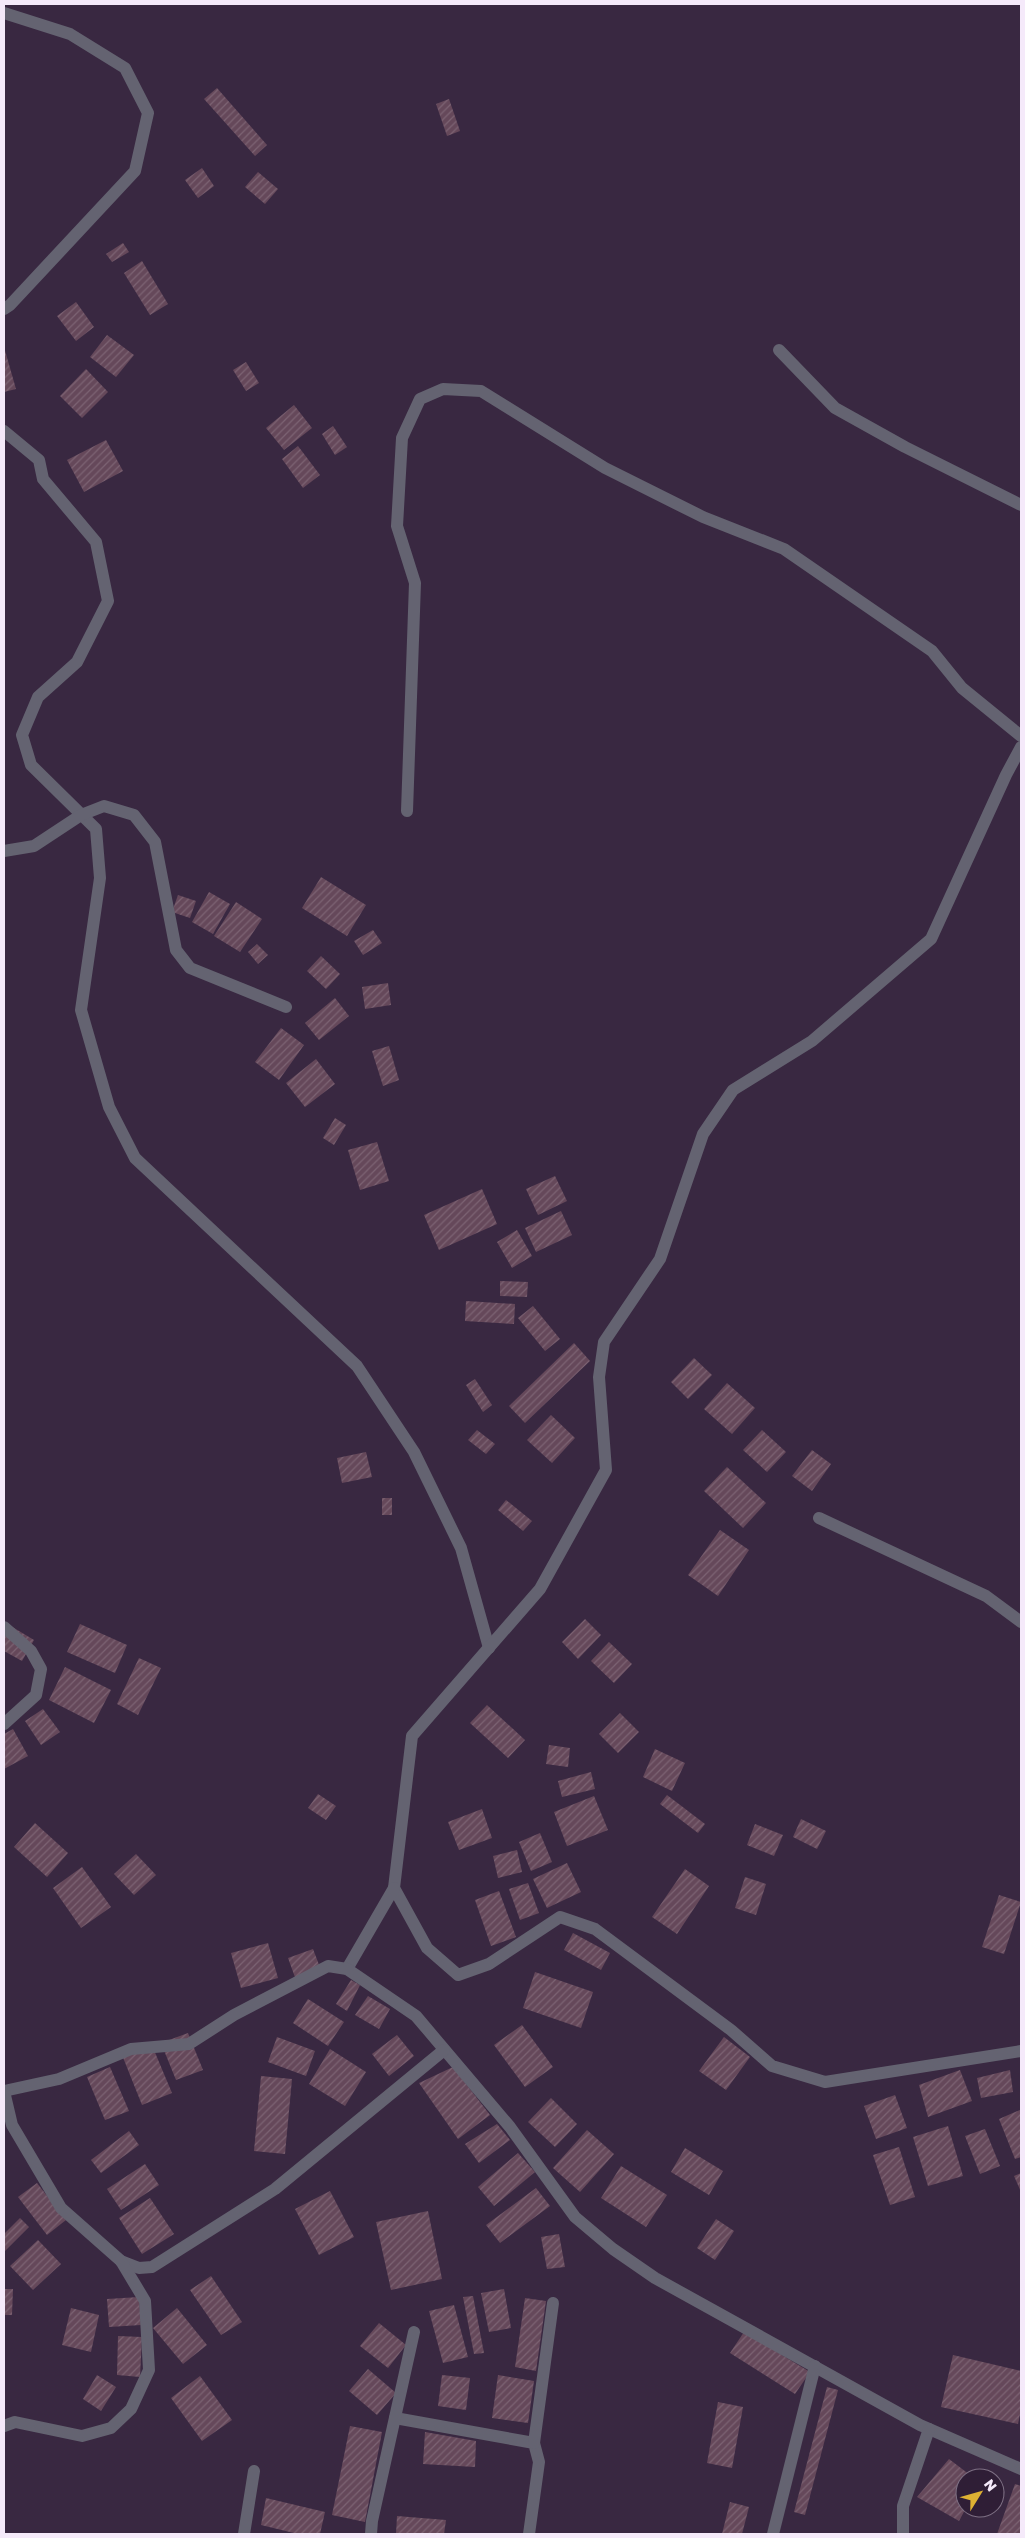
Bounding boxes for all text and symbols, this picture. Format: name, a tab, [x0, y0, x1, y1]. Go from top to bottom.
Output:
north arrow	[955, 2468, 1005, 2518]
text: N	[981, 2476, 1001, 2494]

